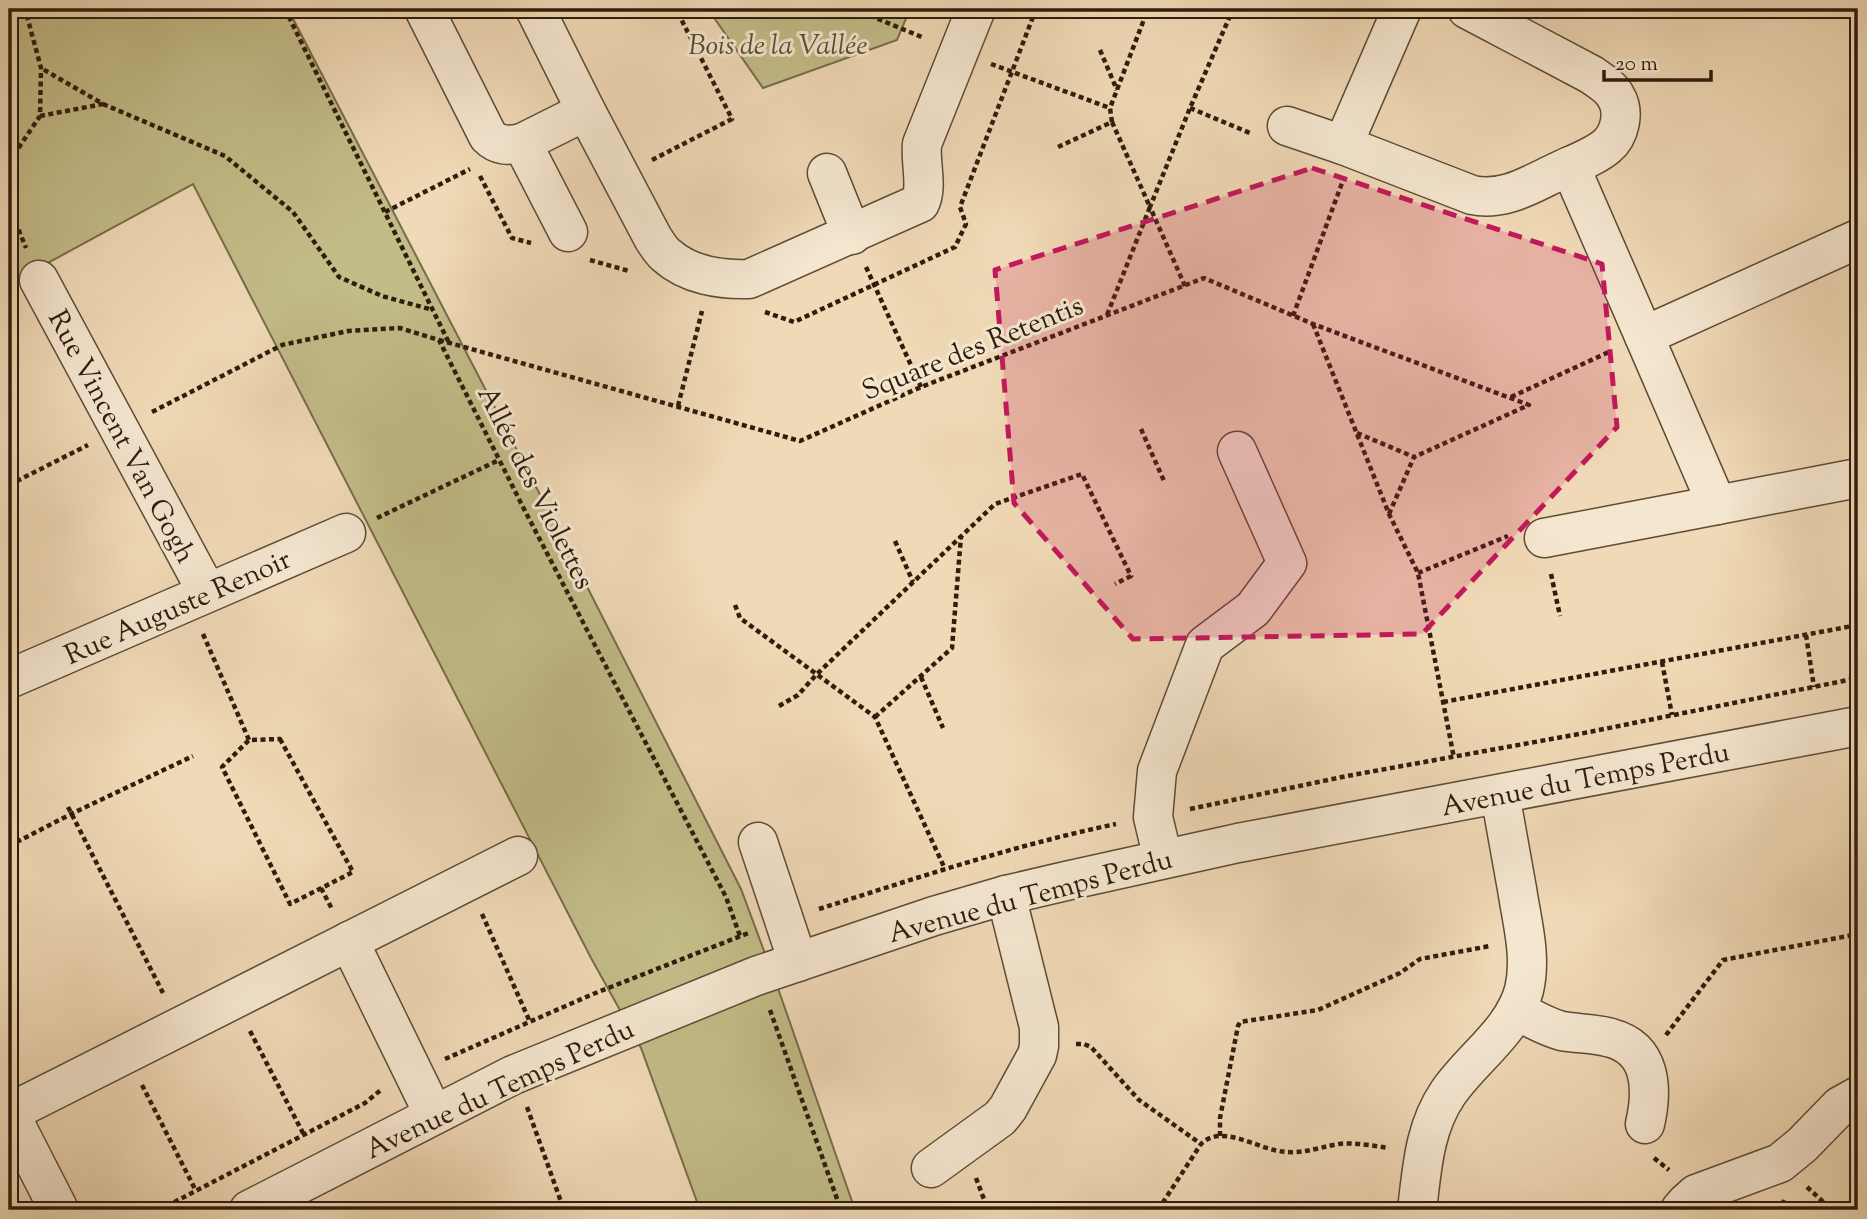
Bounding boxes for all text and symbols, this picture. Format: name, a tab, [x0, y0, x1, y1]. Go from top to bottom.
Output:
park label: Bois de la Vallée	[688, 27, 868, 67]
scale bar	[1604, 38, 1711, 82]
text: 20 m	[1615, 50, 1658, 80]
street label: Square des Retentis	[856, 287, 1090, 412]
street label: Rue Vincent Van Gogh	[37, 304, 204, 571]
street label: Allée des Violettes	[466, 380, 603, 597]
street label: Rue Auguste Renoir	[59, 541, 298, 677]
street label: Avenue du Temps Perdu	[1438, 733, 1733, 828]
street label: Avenue du Temps Perdu	[884, 841, 1177, 955]
street label: Avenue du Temps Perdu	[359, 1011, 641, 1171]

